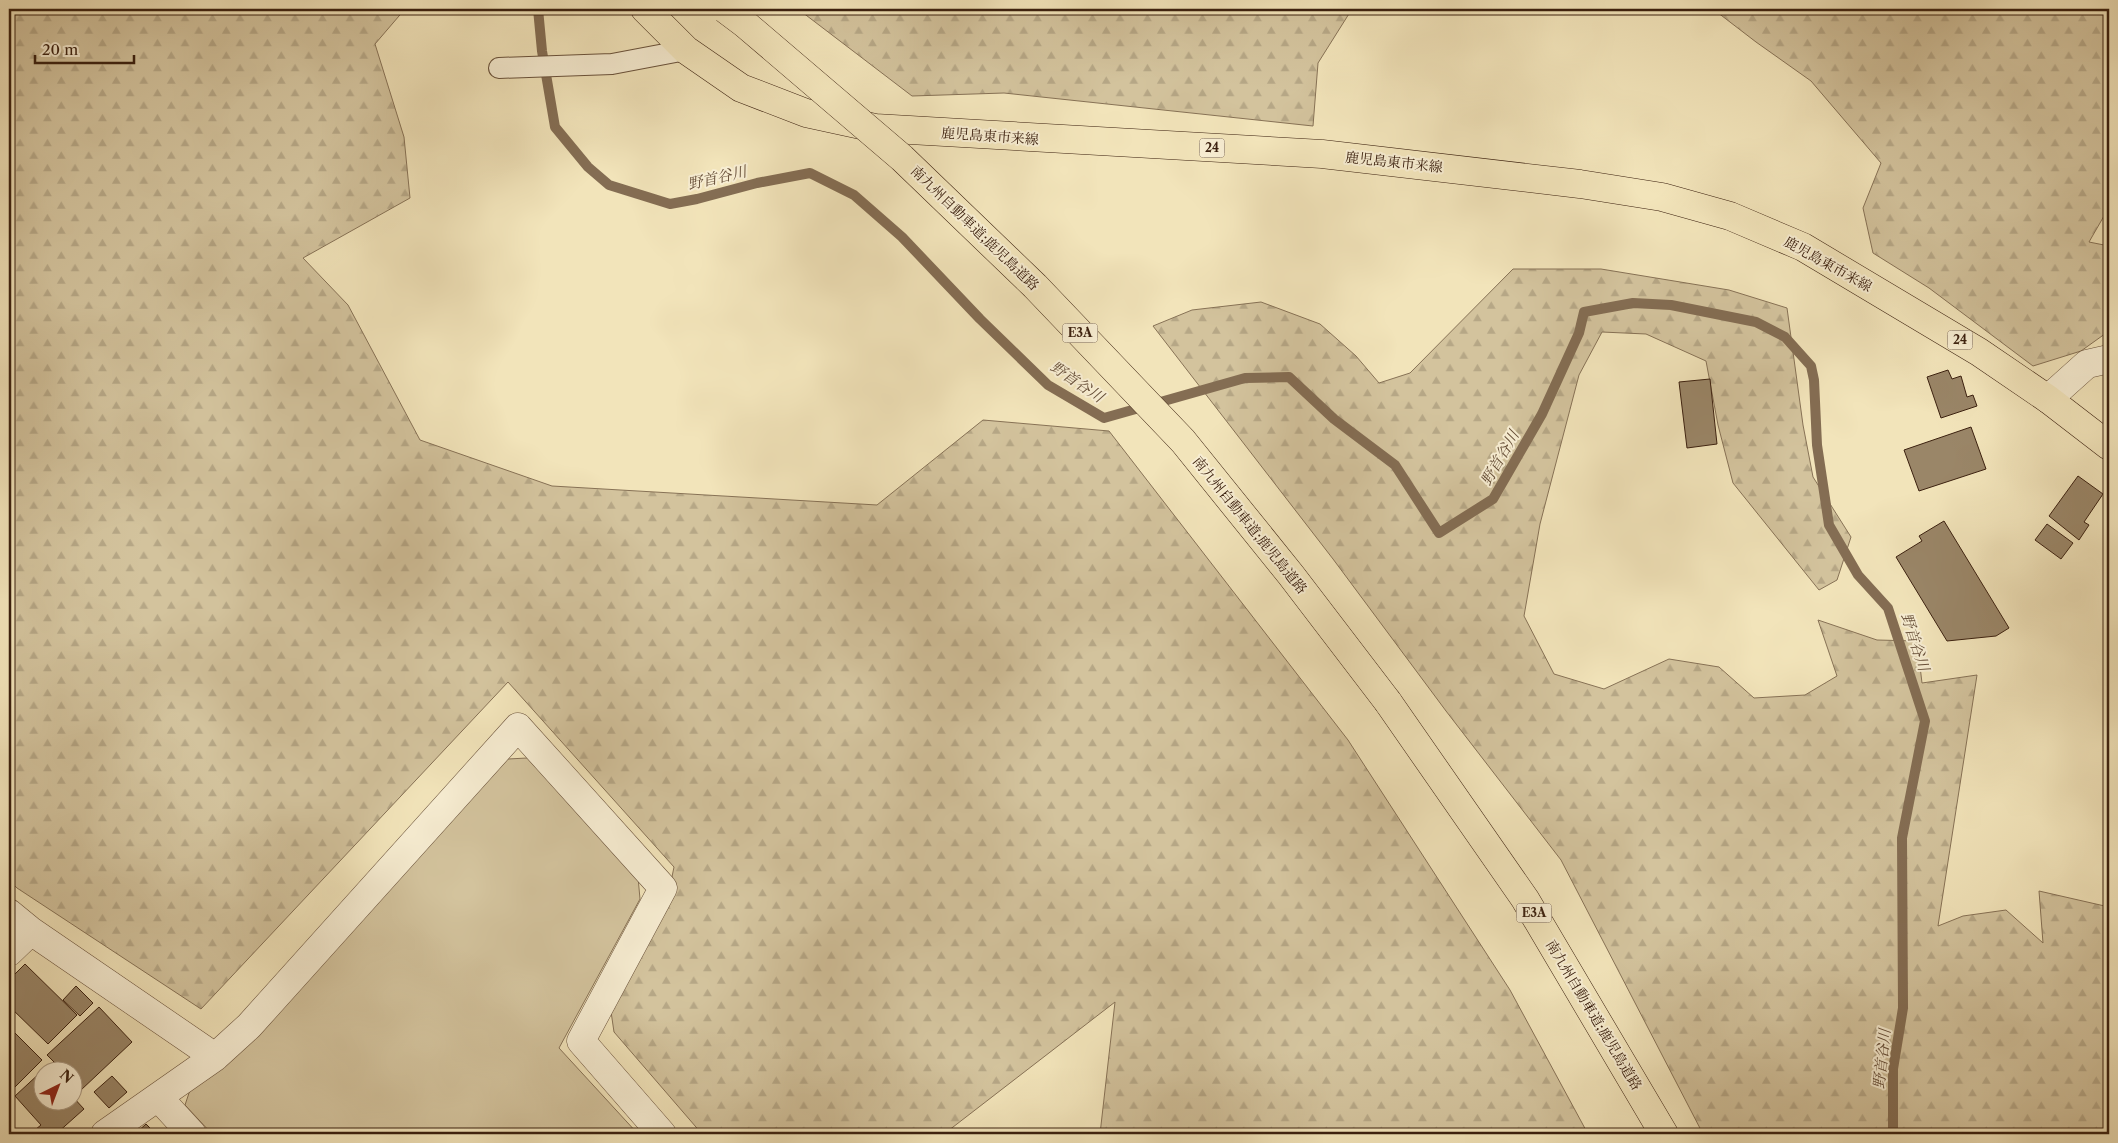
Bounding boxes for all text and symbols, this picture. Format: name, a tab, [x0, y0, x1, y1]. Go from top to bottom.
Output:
scale bar	[35, 32, 134, 64]
text: 20 m	[42, 40, 78, 59]
street label: 鹿児島東市来線	[940, 124, 1040, 148]
road number: 24	[1200, 138, 1224, 158]
street label: 鹿児島東市来線	[1344, 148, 1444, 176]
water label: 野首谷川	[686, 161, 750, 194]
street label: 南九州自動車道;鹿児島道路	[907, 162, 1043, 294]
street label: 鹿児島東市来線	[1781, 232, 1875, 296]
road number: E3A	[1062, 323, 1098, 342]
road number: 24	[1948, 330, 1972, 350]
water label: 野首谷川	[1047, 357, 1109, 407]
water label: 野首谷川	[1476, 425, 1524, 488]
street label: 南九州自動車道;鹿児島道路	[1189, 453, 1311, 597]
water label: 野首谷川	[1897, 610, 1934, 675]
road number: E3A	[1516, 904, 1552, 922]
street label: 南九州自動車道;鹿児島道路	[1542, 937, 1646, 1093]
water label: 野首谷川	[1869, 1026, 1894, 1090]
north arrow	[32, 1060, 82, 1110]
text: N	[56, 1066, 77, 1087]

